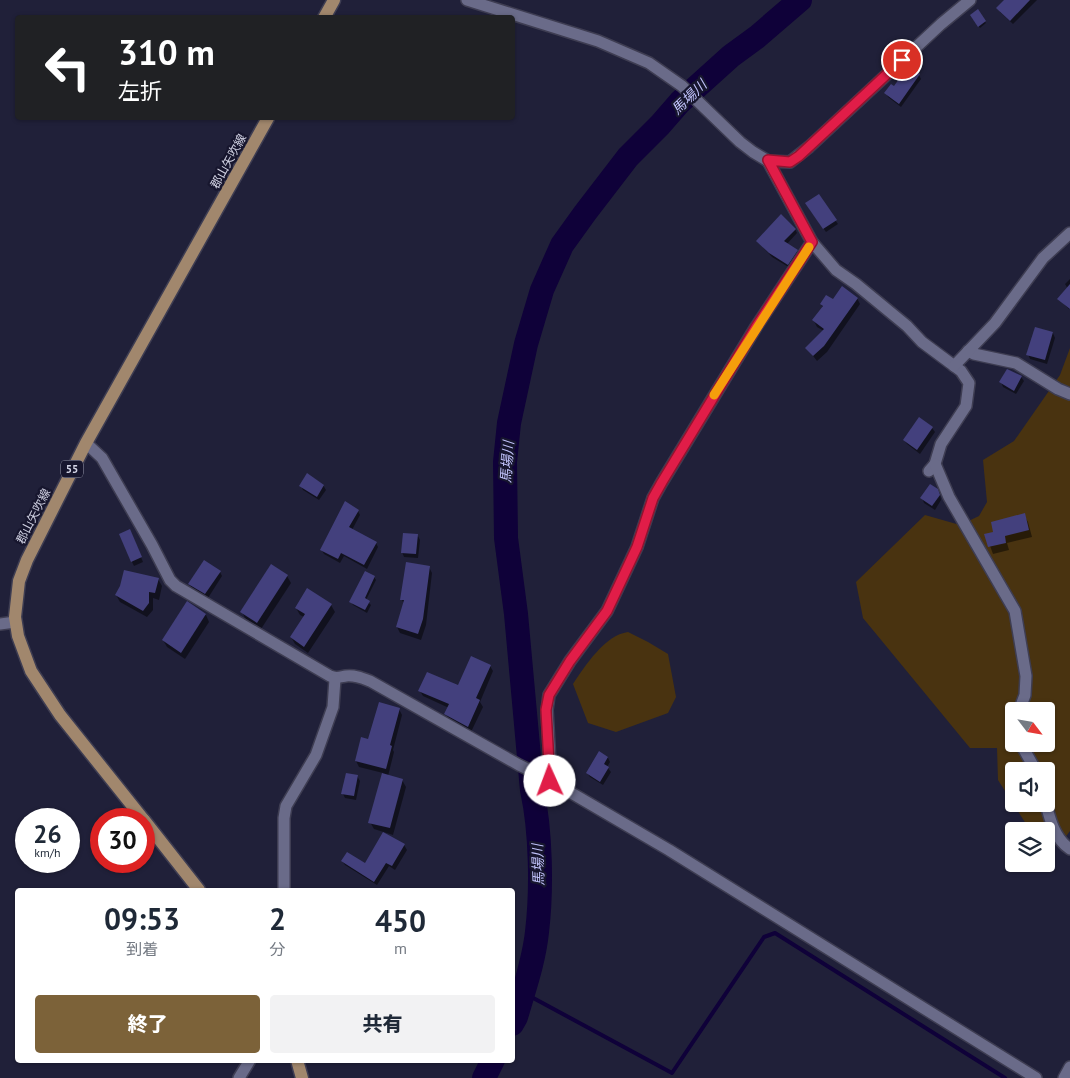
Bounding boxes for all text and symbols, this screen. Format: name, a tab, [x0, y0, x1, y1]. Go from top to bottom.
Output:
text: 310 m	[118, 29, 215, 75]
icon: left	[35, 35, 100, 100]
pin	[881, 39, 923, 81]
icon: arrive	[888, 46, 916, 74]
water label: 馬場川	[668, 75, 712, 118]
text: 左折	[118, 77, 162, 105]
street label: 郡山矢吹線	[207, 131, 249, 191]
water label: 馬場川	[497, 438, 518, 484]
road number: 55	[61, 460, 83, 478]
street label: 郡山矢吹線	[13, 486, 53, 546]
north arrow	[1005, 702, 1055, 752]
map controls	[1005, 702, 1055, 872]
position arrow	[523, 754, 575, 806]
button: sound	[1005, 762, 1055, 812]
speed limit sign: 30	[90, 808, 155, 873]
text: 26	[33, 818, 62, 850]
button: layers	[1005, 822, 1055, 872]
water label: 馬場川	[528, 842, 548, 886]
text: km/h	[34, 845, 61, 860]
text: 09:53	[104, 899, 180, 938]
text: 2	[269, 899, 286, 938]
text: 450	[375, 901, 426, 940]
text: m	[394, 938, 407, 958]
text: 到着	[126, 939, 158, 959]
text: 分	[270, 939, 286, 959]
button: 終了	[35, 995, 260, 1053]
button: 共有	[270, 995, 495, 1053]

